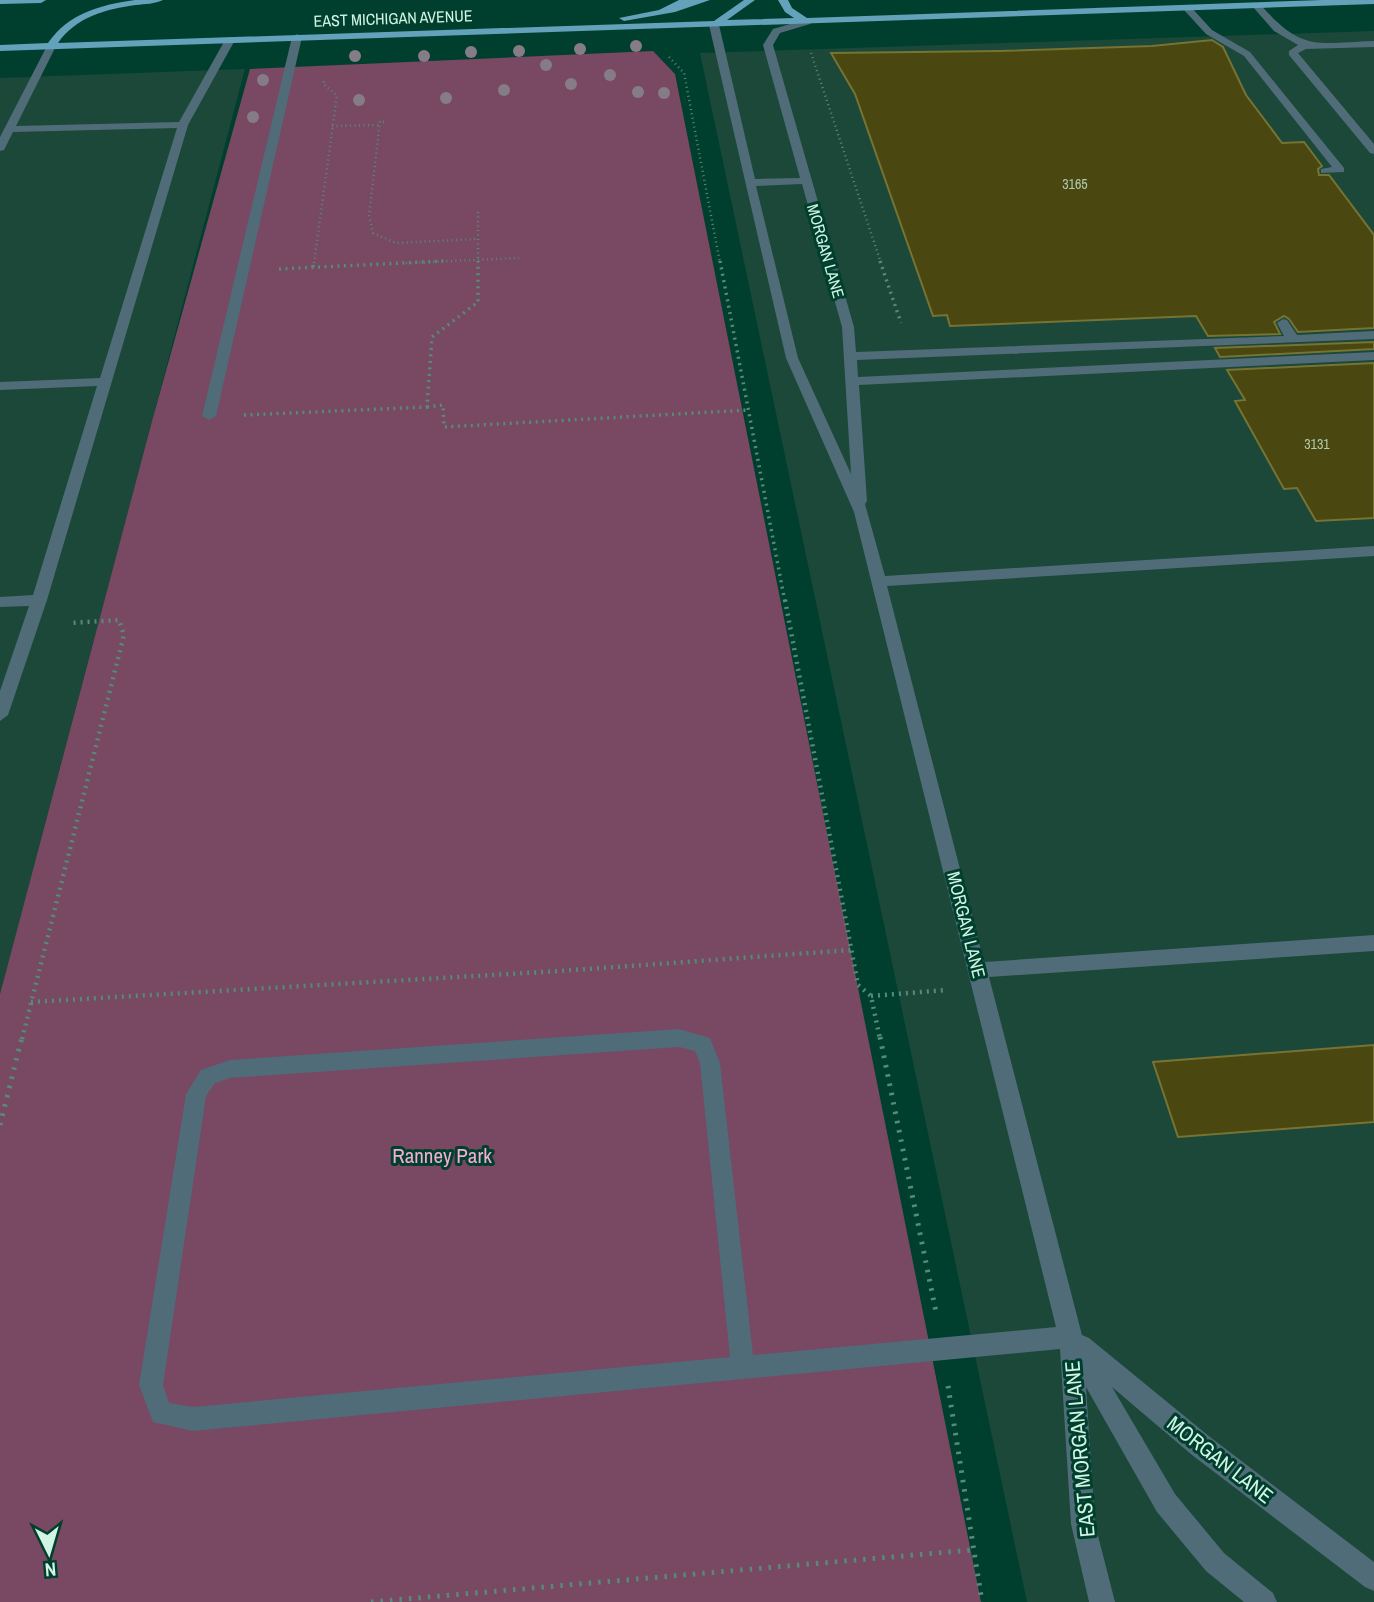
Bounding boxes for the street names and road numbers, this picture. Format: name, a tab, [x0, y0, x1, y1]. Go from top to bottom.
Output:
street label: EAST MICHIGAN AVENUE	[313, 4, 473, 32]
street label: MORGAN LANE	[802, 201, 850, 301]
street label: MORGAN LANE	[941, 869, 992, 981]
street label: EAST MORGAN LANE	[1057, 1360, 1102, 1538]
street label: MORGAN LANE	[1161, 1409, 1279, 1510]

